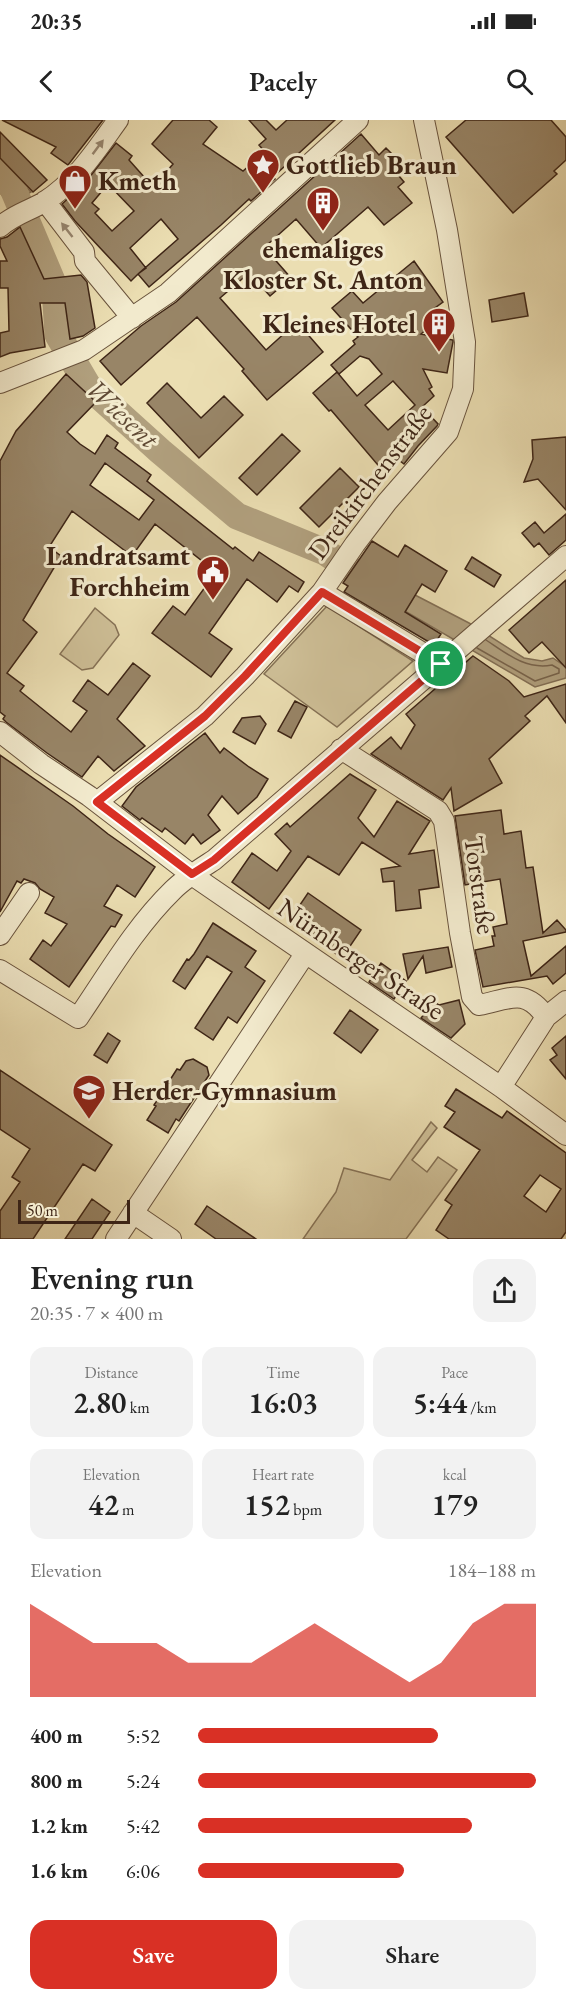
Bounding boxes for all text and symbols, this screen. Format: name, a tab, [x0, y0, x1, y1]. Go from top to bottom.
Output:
text: 20:35	[30, 7, 83, 36]
text: Pacely	[249, 64, 317, 99]
icon: back	[30, 65, 63, 98]
icon: search	[503, 65, 536, 98]
one-way arrow	[92, 140, 104, 156]
place icon: Gottlieb Braun	[245, 147, 281, 194]
place label: Gottlieb Braun	[286, 147, 457, 182]
shop icon: Kmeth	[57, 163, 93, 210]
place label: Kmeth	[98, 163, 177, 198]
building icon: ehemaliges Kloster St. Anton	[305, 185, 341, 232]
one-way arrow	[61, 222, 74, 238]
place label: ehemaliges Kloster St. Anton	[223, 231, 423, 297]
place label: Kleines Hotel	[262, 306, 416, 341]
building icon: Kleines Hotel	[421, 306, 457, 353]
water label: Wiesent	[79, 370, 168, 457]
street label: Dreikirchenstraße	[300, 397, 439, 566]
place label: Landratsamt Forchheim	[46, 538, 190, 604]
public building icon: Landratsamt Forchheim	[195, 554, 231, 601]
pin	[415, 638, 466, 689]
icon: arrive	[424, 647, 457, 680]
street label: Torstraße	[456, 834, 505, 936]
street label: Nürnberger Straße	[271, 890, 451, 1027]
school or university icon: Herder-Gymnasium	[71, 1073, 107, 1120]
place label: Herder-Gymnasium	[112, 1073, 337, 1108]
scale bar	[18, 1197, 130, 1224]
text: 50 m	[27, 1200, 58, 1221]
text: Evening run	[30, 1256, 194, 1299]
button: share	[473, 1259, 536, 1322]
text: 20:35 · 7 × 400 m	[30, 1300, 163, 1326]
text: Distance	[85, 1362, 138, 1383]
text: Time	[266, 1362, 300, 1383]
text: Pace	[441, 1362, 468, 1383]
text: 2.80	[73, 1383, 126, 1422]
text: 16:03	[248, 1383, 318, 1422]
text: 5:44	[413, 1383, 467, 1422]
text: km	[126, 1397, 150, 1418]
text: /km	[467, 1397, 497, 1418]
text: Elevation	[83, 1464, 140, 1485]
text: Heart rate	[252, 1464, 314, 1485]
text: kcal	[443, 1464, 467, 1485]
text: 42	[88, 1485, 119, 1524]
text: 152	[244, 1485, 290, 1524]
text: 179	[432, 1485, 478, 1524]
text: m	[119, 1499, 135, 1520]
text: bpm	[290, 1499, 322, 1520]
text: Elevation	[30, 1557, 102, 1583]
text: 184–188 m	[448, 1557, 536, 1583]
text: 400 m	[30, 1723, 83, 1749]
text: 5:52	[126, 1723, 160, 1749]
text: 800 m	[30, 1768, 83, 1794]
text: 5:24	[126, 1768, 160, 1794]
text: 1.2 km	[30, 1813, 88, 1839]
text: 5:42	[126, 1813, 160, 1839]
text: 1.6 km	[30, 1858, 88, 1884]
text: 6:06	[126, 1858, 160, 1884]
button: Save	[30, 1920, 277, 1989]
button: Share	[289, 1920, 536, 1989]

